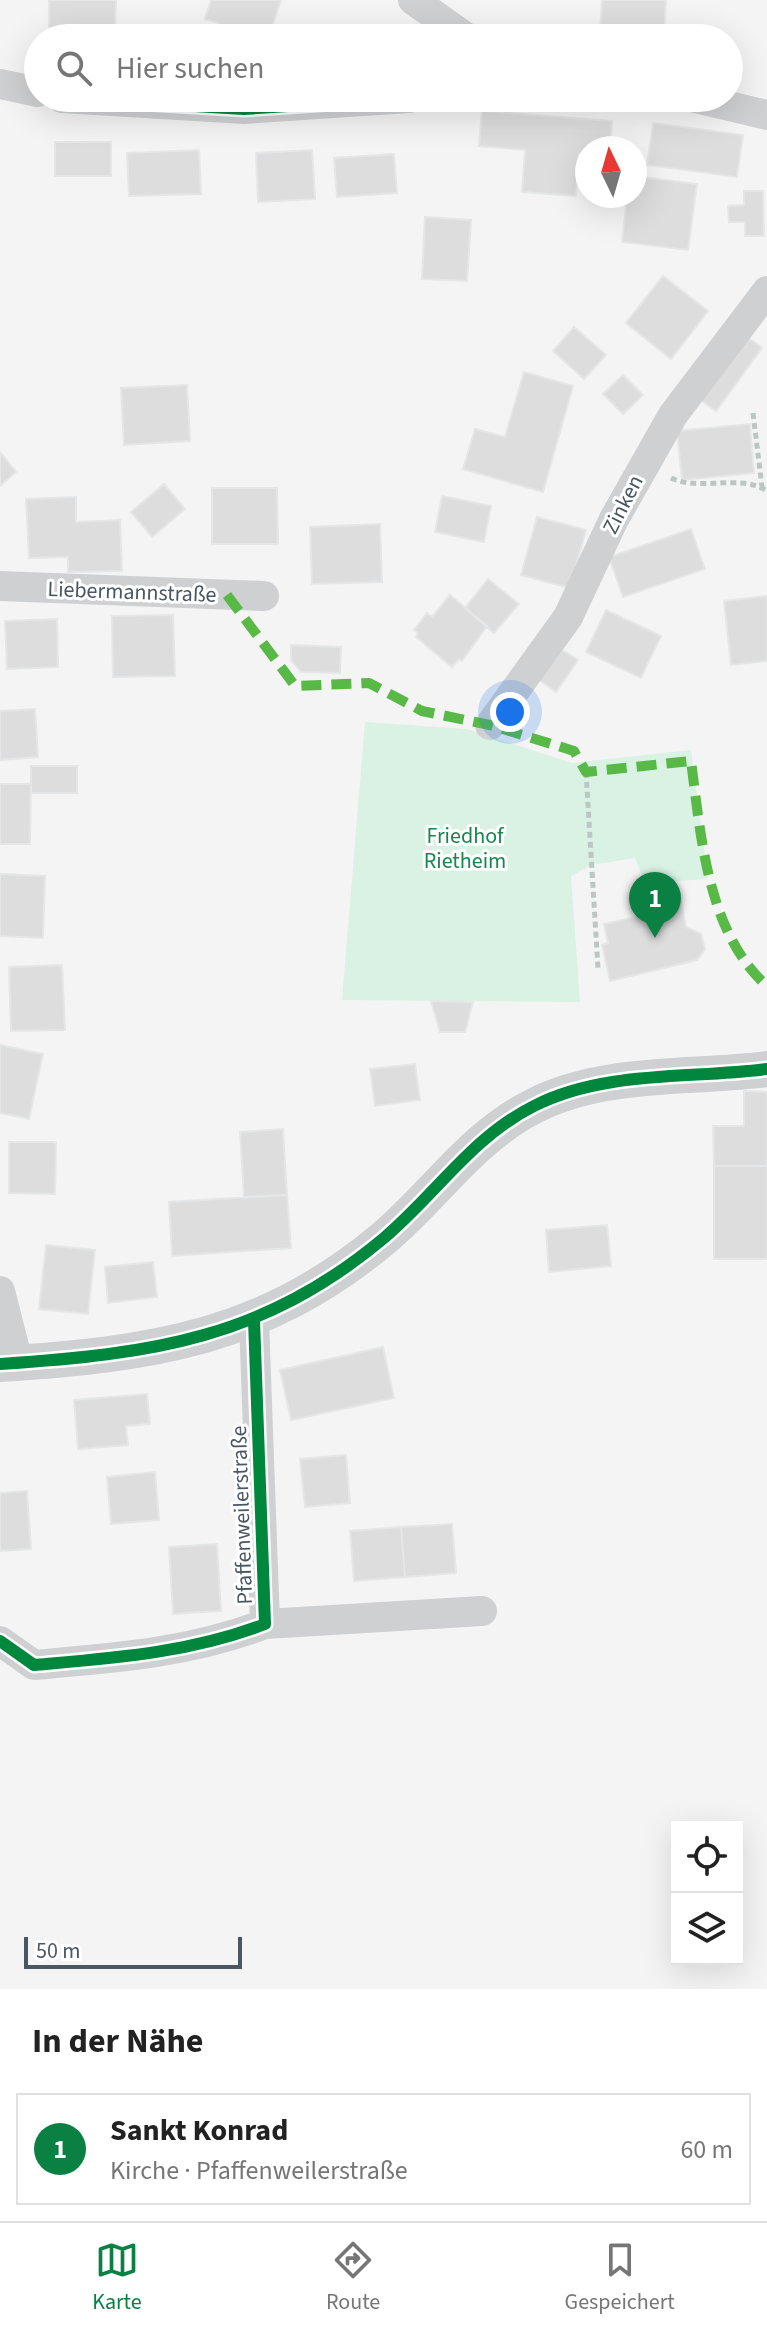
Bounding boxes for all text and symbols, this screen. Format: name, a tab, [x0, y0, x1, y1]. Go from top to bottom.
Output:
search box	[24, 24, 743, 112]
icon: search	[52, 46, 96, 90]
text: Hier suchen	[116, 47, 264, 90]
north arrow	[575, 136, 647, 208]
street label: Zinken	[594, 469, 651, 540]
street label: Liebermannstraße	[47, 573, 217, 611]
your location	[490, 692, 530, 732]
park label: Friedhof Rietheim	[424, 820, 506, 877]
pin: 1	[629, 872, 681, 938]
street label: Pfaffenweilerstraße	[223, 1425, 261, 1605]
map controls	[671, 1821, 743, 1965]
button: locate	[671, 1821, 743, 1893]
button: layers	[671, 1893, 743, 1965]
scale bar	[24, 1933, 242, 1969]
text: 50 m	[36, 1935, 81, 1967]
text: In der Nähe	[32, 2017, 203, 2066]
text: Sankt Konrad	[110, 2109, 288, 2152]
text: 1	[53, 2131, 67, 2168]
text: 60 m	[680, 2131, 733, 2168]
text: Kirche · Pfaffenweilerstraße	[110, 2152, 408, 2189]
tab: Karte	[92, 2238, 142, 2318]
tab: Route	[326, 2238, 380, 2318]
tab: Gespeichert	[565, 2238, 675, 2318]

